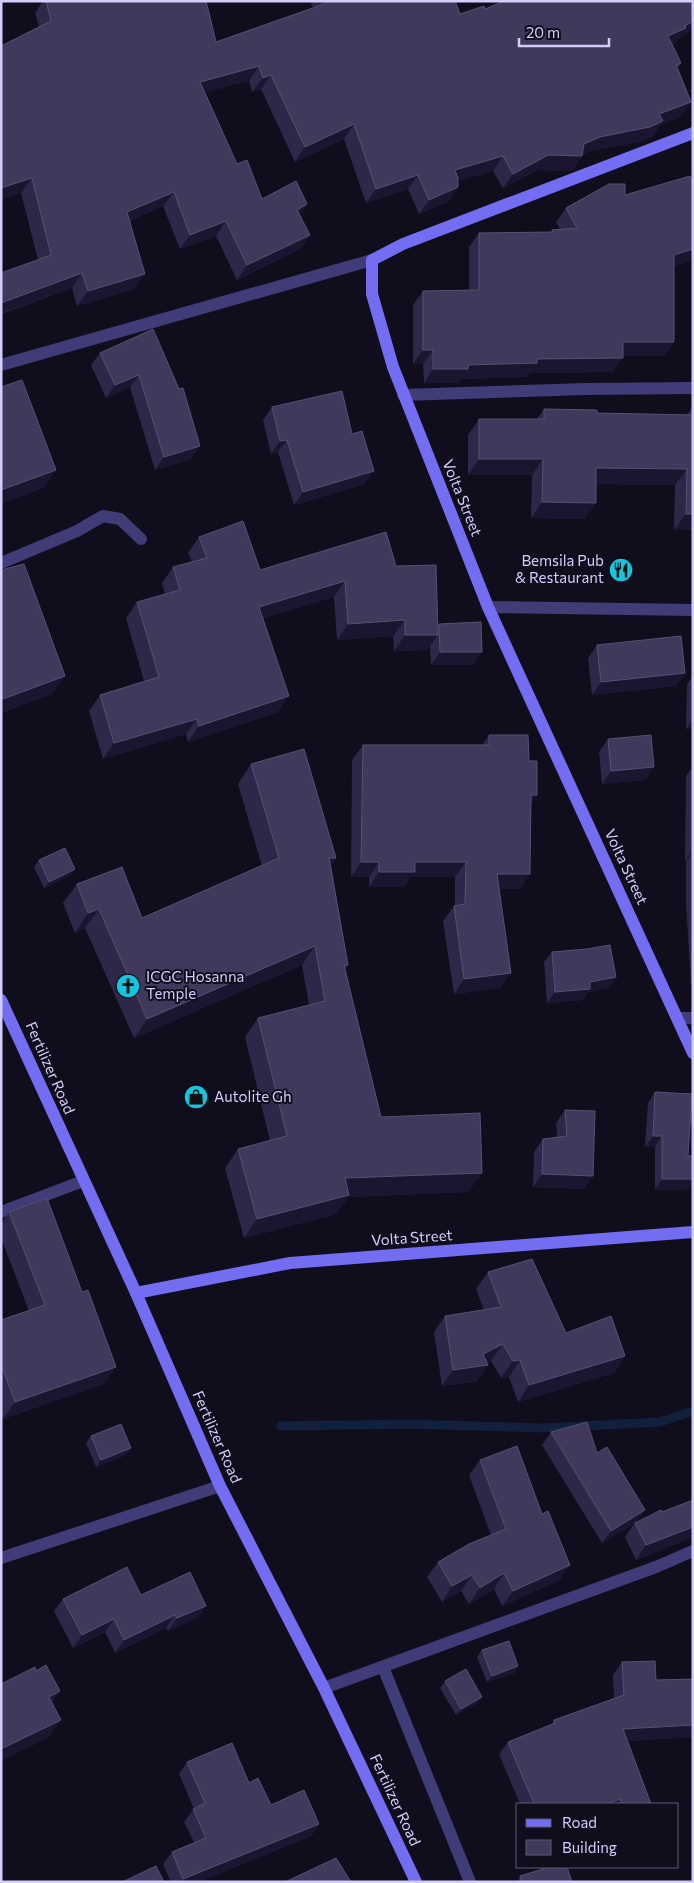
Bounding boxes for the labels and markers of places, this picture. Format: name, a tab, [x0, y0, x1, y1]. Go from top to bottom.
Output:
place label: Bemsila Pub & Restaurant	[515, 551, 604, 586]
restaurant icon: Bemsila Pub & Restaurant	[608, 557, 634, 583]
place label: ICGC Hosanna Temple	[146, 967, 244, 1002]
church icon: ICGC Hosanna Temple	[115, 973, 141, 999]
shop icon: Autolite Gh	[183, 1084, 209, 1110]
place label: Autolite Gh	[214, 1087, 292, 1105]

